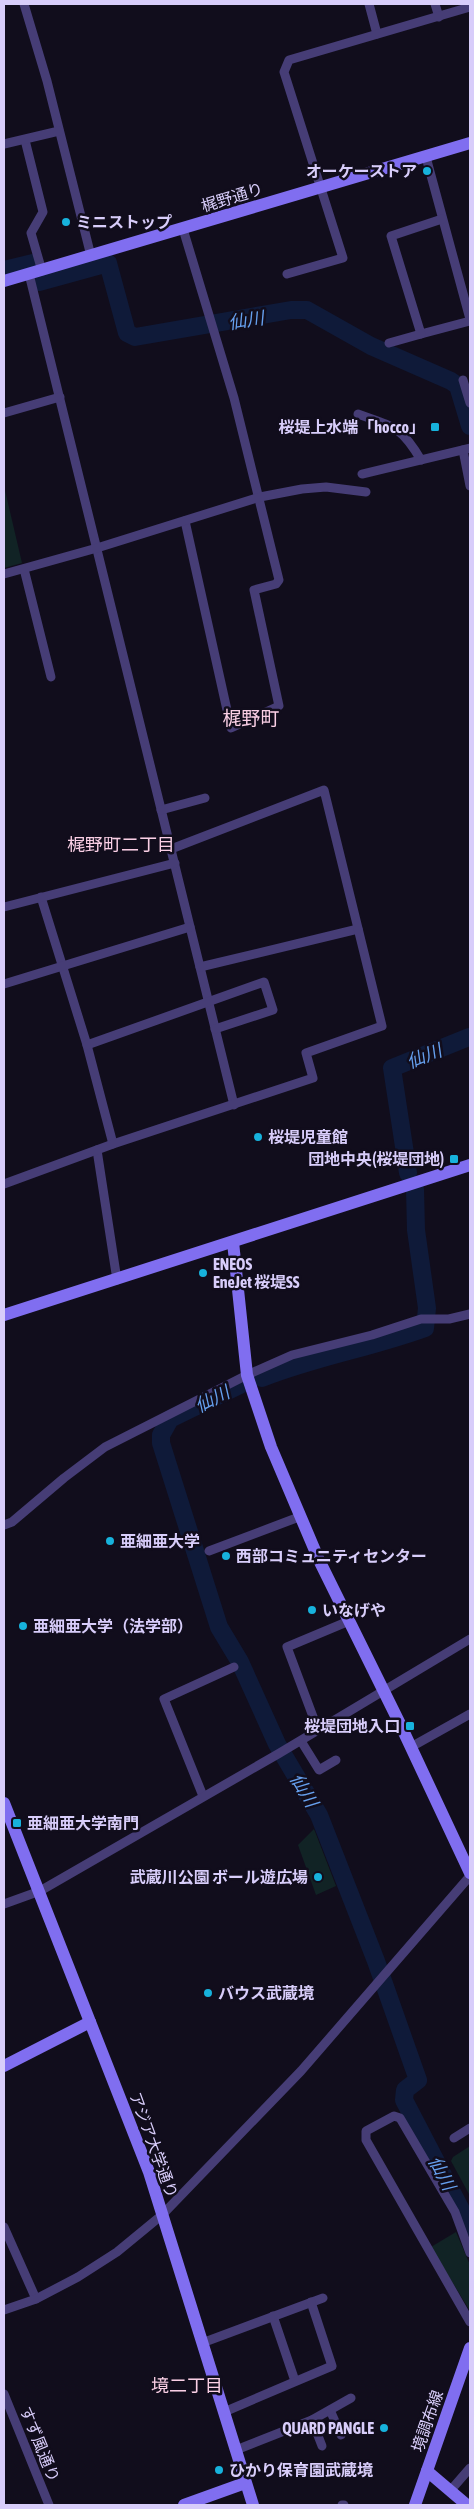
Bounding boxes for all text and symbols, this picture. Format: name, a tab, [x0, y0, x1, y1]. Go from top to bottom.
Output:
place label: オーケーストア	[306, 162, 417, 180]
marker: オーケーストア	[421, 165, 433, 177]
street label: 梶野通り	[199, 179, 265, 215]
place label: ミニストップ	[76, 213, 172, 231]
marker: ミニストップ	[60, 216, 72, 228]
water label: 仙川	[227, 307, 267, 333]
place label: 桜堤上水端「hocco」	[278, 418, 425, 436]
marker: 桜堤上水端「hocco」	[429, 421, 441, 433]
district label: 梶野町	[222, 707, 280, 729]
district label: 梶野町二丁目	[67, 834, 175, 855]
water label: 仙川	[403, 1039, 446, 1072]
place label: 桜堤児童館	[268, 1128, 348, 1146]
marker: 桜堤児童館	[252, 1131, 264, 1143]
place label: 団地中央(桜堤団地)	[308, 1150, 444, 1168]
marker: 団地中央(桜堤団地)	[448, 1153, 460, 1165]
place label: ENEOS EneJet 桜堤SS	[213, 1255, 300, 1291]
marker: ENEOS EneJet 桜堤SS	[197, 1267, 209, 1279]
water label: 仙川	[191, 1381, 235, 1417]
place label: 亜細亜大学	[120, 1532, 200, 1550]
marker: 亜細亜大学	[104, 1535, 116, 1547]
place label: 西部コミュニティセンター	[236, 1547, 427, 1565]
marker: 西部コミュニティセンター	[220, 1550, 232, 1562]
place label: いなげや	[322, 1601, 386, 1619]
marker: いなげや	[306, 1604, 318, 1616]
place label: 亜細亜大学（法学部）	[33, 1617, 193, 1635]
marker: 亜細亜大学（法学部）	[17, 1620, 29, 1632]
place label: 桜堤団地入口	[304, 1717, 400, 1735]
marker: 桜堤団地入口	[404, 1720, 416, 1732]
water label: 仙川	[286, 1769, 323, 1813]
place label: 亜細亜大学南門	[27, 1814, 139, 1832]
marker: 亜細亜大学南門	[11, 1817, 23, 1829]
place label: 武蔵川公園 ボール遊広場	[130, 1868, 308, 1886]
marker: 武蔵川公園 ボール遊広場	[312, 1871, 324, 1883]
place label: バウス武蔵境	[218, 1984, 314, 2002]
marker: バウス武蔵境	[202, 1987, 214, 1999]
street label: アジア大学通り	[126, 2090, 182, 2200]
water label: 仙川	[424, 2152, 461, 2196]
district label: 境二丁目	[151, 2375, 223, 2396]
street label: 境調布線	[408, 2388, 446, 2454]
street label: すず風通り	[17, 2404, 63, 2484]
place label: QUARD PANGLE	[282, 2419, 374, 2437]
marker: QUARD PANGLE	[378, 2422, 390, 2434]
place label: ひかり保育園武蔵境	[229, 2461, 373, 2479]
marker: ひかり保育園武蔵境	[213, 2464, 225, 2476]

